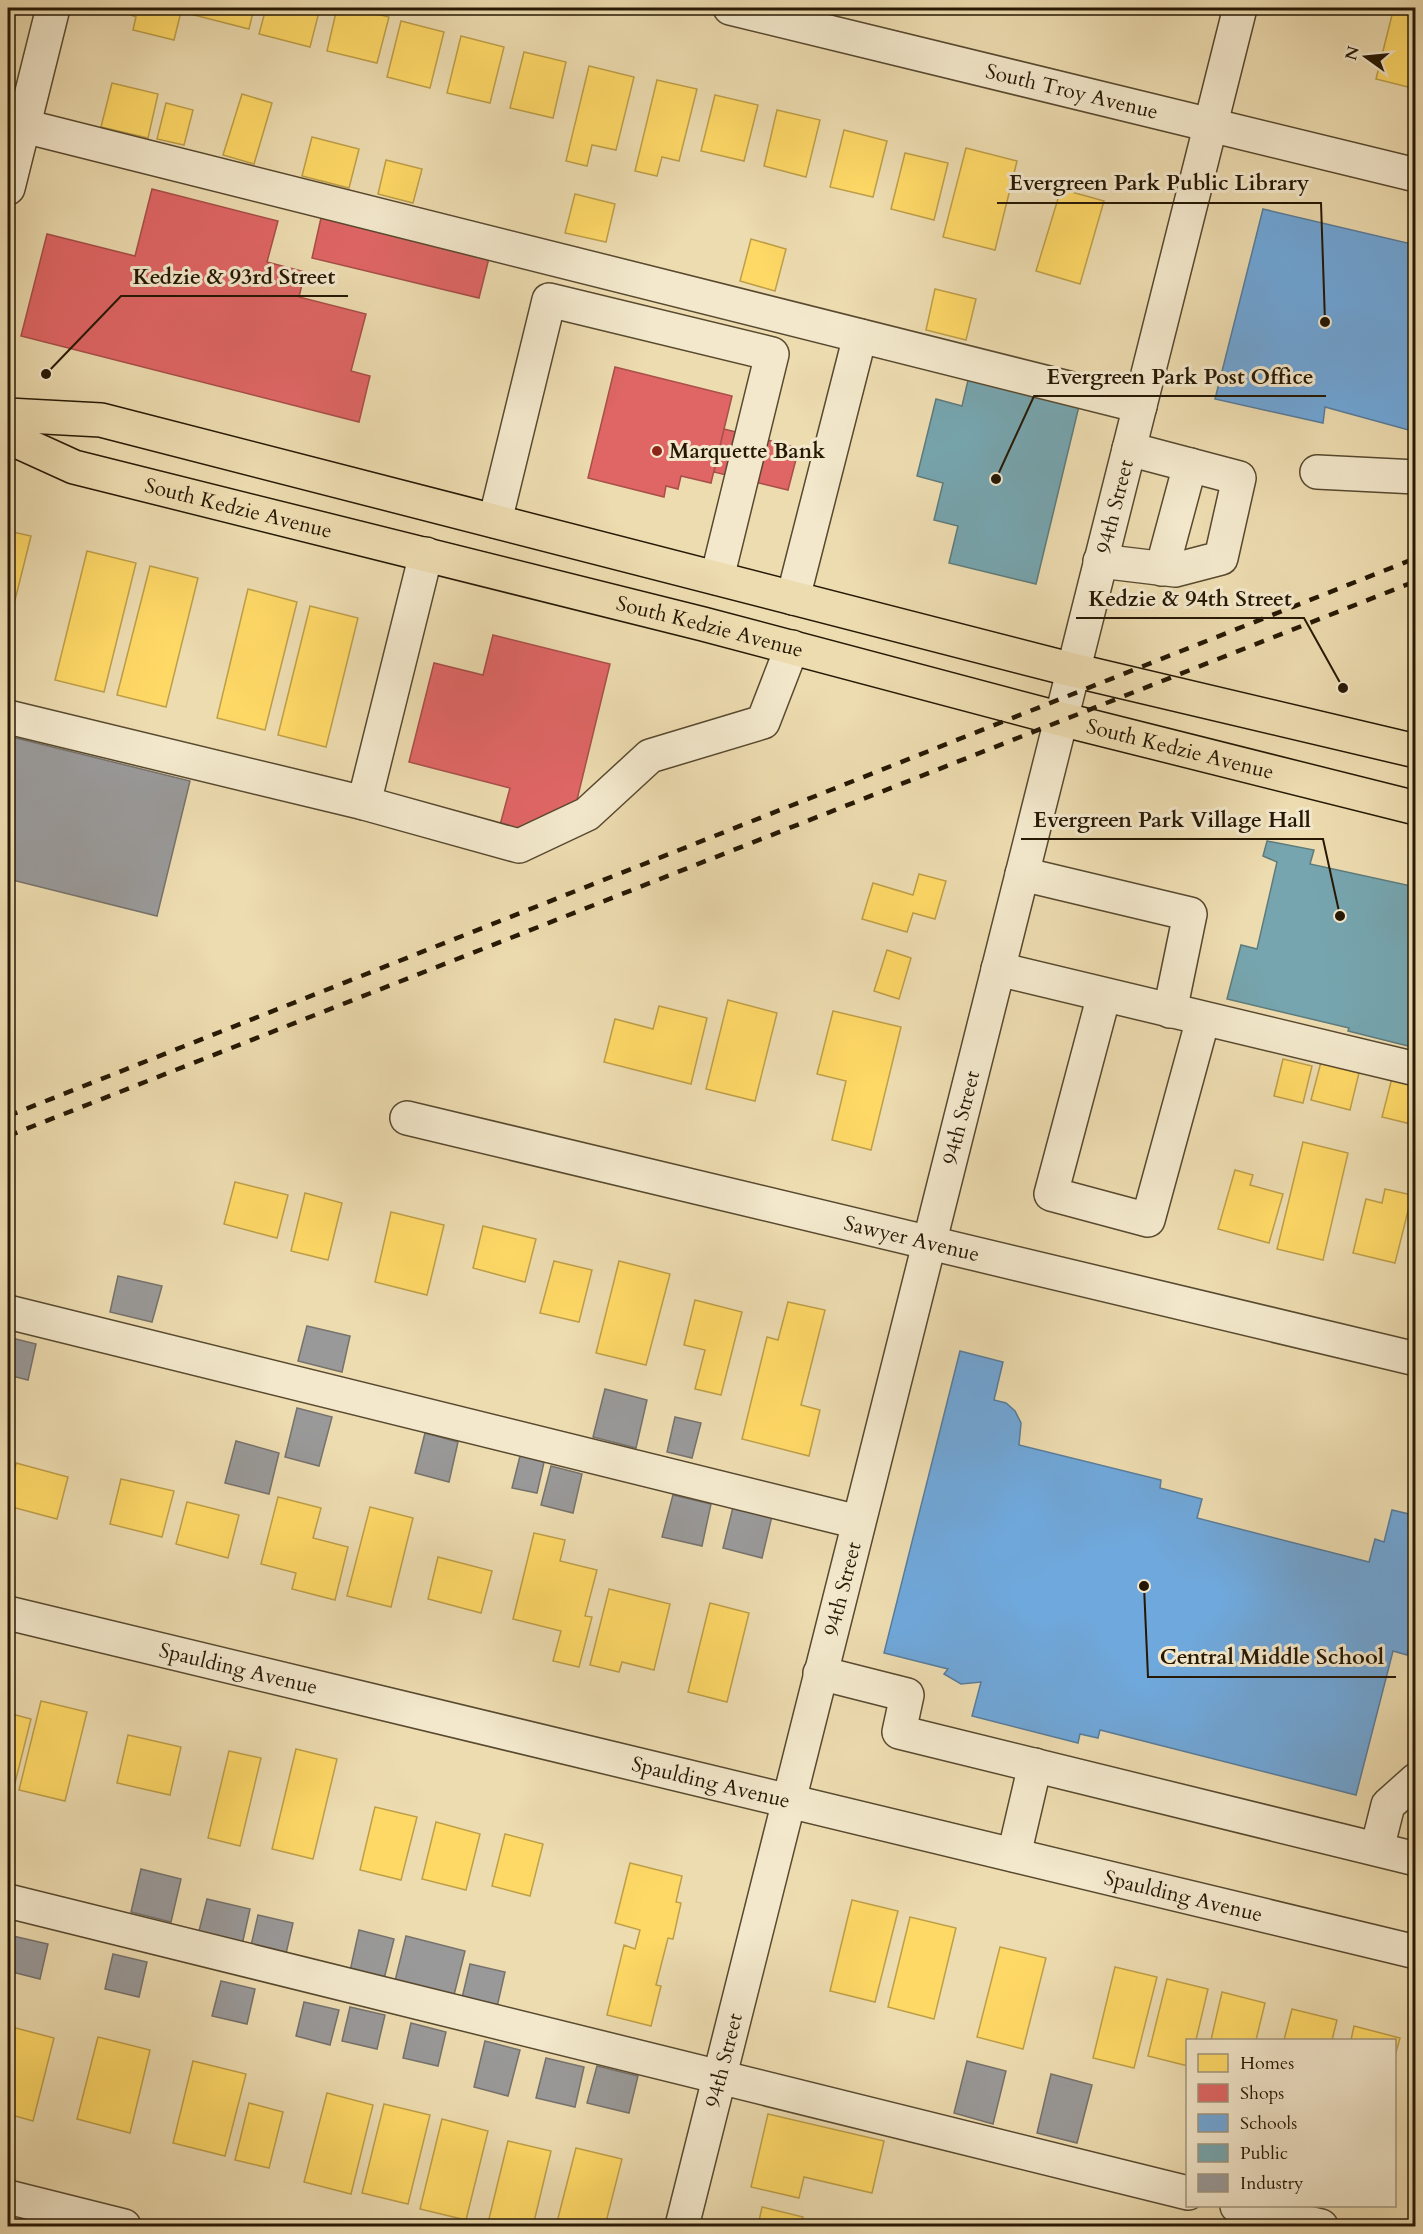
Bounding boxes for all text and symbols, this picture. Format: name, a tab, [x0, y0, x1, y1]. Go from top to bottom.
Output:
north arrow	[1336, 27, 1396, 87]
text: N	[1340, 44, 1365, 63]
street label: South Troy Avenue	[983, 56, 1161, 126]
callout: Evergreen Park Public Library	[997, 163, 1321, 203]
text: Evergreen Park Public Library	[1009, 168, 1310, 198]
callout: Kedzie & 93rd Street	[121, 256, 348, 296]
text: Kedzie & 93rd Street	[133, 262, 336, 292]
callout: Evergreen Park Post Office	[1034, 356, 1326, 396]
text: Evergreen Park Post Office	[1046, 362, 1314, 392]
place label: Marquette Bank	[669, 437, 825, 466]
marker: Marquette Bank	[650, 444, 664, 458]
street label: 94th Street	[1089, 456, 1140, 557]
street label: South Kedzie Avenue	[142, 471, 335, 545]
callout: Kedzie & 94th Street	[1076, 578, 1304, 618]
text: Kedzie & 94th Street	[1088, 584, 1292, 614]
street label: South Kedzie Avenue	[613, 588, 807, 665]
street label: South Kedzie Avenue	[1083, 711, 1277, 786]
callout: Evergreen Park Village Hall	[1021, 799, 1323, 839]
text: Evergreen Park Village Hall	[1033, 805, 1312, 835]
street label: 94th Street	[935, 1067, 987, 1168]
street label: Sawyer Avenue	[841, 1208, 983, 1269]
street label: 94th Street	[817, 1538, 868, 1639]
street label: Spaulding Avenue	[156, 1635, 321, 1702]
callout: Central Middle School	[1148, 1637, 1396, 1677]
text: Central Middle School	[1160, 1642, 1385, 1672]
street label: Spaulding Avenue	[629, 1749, 793, 1815]
street label: Spaulding Avenue	[1101, 1863, 1266, 1929]
street label: 94th Street	[698, 2010, 750, 2110]
legend	[1186, 2039, 1396, 2207]
text: Homes	[1240, 2051, 1294, 2076]
text: Shops	[1240, 2081, 1284, 2106]
text: Schools	[1240, 2111, 1297, 2136]
text: Public	[1240, 2141, 1288, 2166]
text: Industry	[1240, 2171, 1304, 2196]

